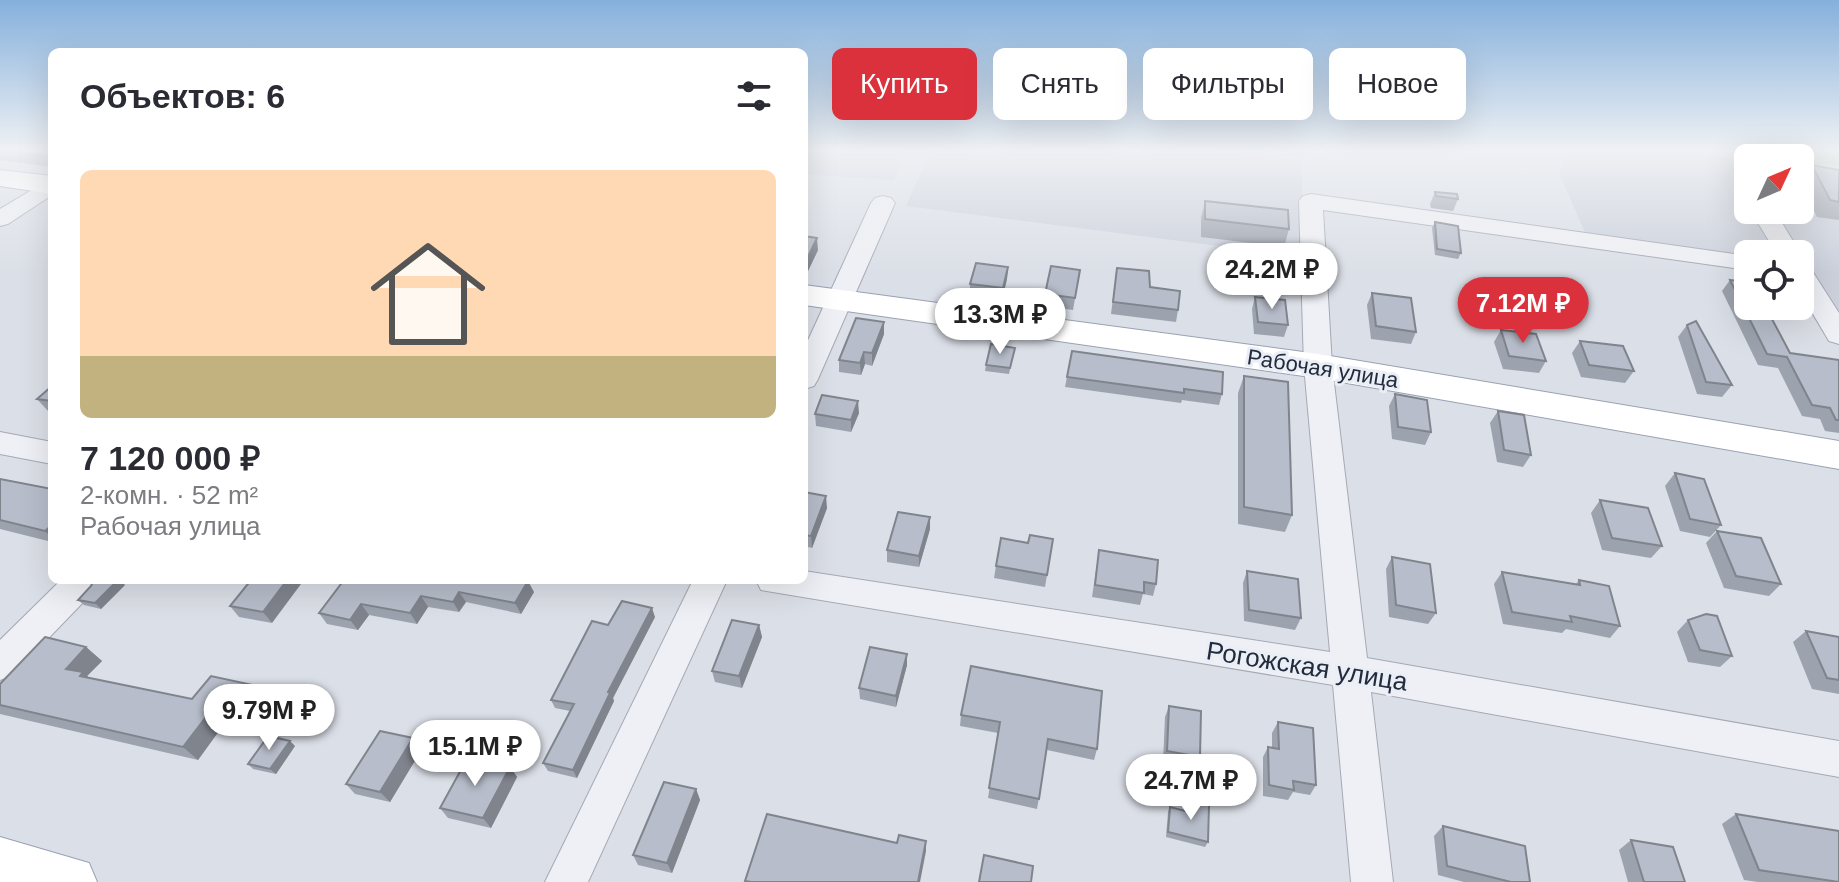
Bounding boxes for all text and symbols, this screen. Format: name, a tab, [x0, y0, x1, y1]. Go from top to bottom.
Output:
chip: Купить	[832, 48, 977, 120]
chip: Снять	[993, 48, 1127, 120]
chip: Фильтры	[1143, 48, 1313, 120]
chip: Новое	[1329, 48, 1466, 120]
icon: filters	[732, 74, 776, 118]
text: Объектов: 6	[80, 77, 285, 115]
north arrow	[1734, 144, 1814, 224]
map controls	[1734, 144, 1814, 320]
icon: home	[356, 222, 500, 366]
button: locate	[1734, 240, 1814, 320]
pin: 24.2M ₽	[1198, 243, 1346, 311]
text: 24.2M ₽	[1225, 254, 1319, 284]
pin: 7.12M ₽	[1449, 277, 1597, 345]
pin: 13.3M ₽	[926, 288, 1074, 356]
text: 7.12M ₽	[1476, 288, 1570, 318]
text: 13.3M ₽	[953, 299, 1047, 329]
street label: Рабочая улица	[1246, 344, 1401, 393]
text: 7 120 000 ₽	[80, 439, 261, 477]
text: 2-комн. · 52 m²	[80, 480, 258, 510]
text: Рабочая улица	[80, 511, 261, 541]
street label: Рогожская улица	[1204, 635, 1410, 697]
pin: 9.79M ₽	[195, 684, 343, 752]
text: 9.79M ₽	[222, 695, 316, 725]
pin: 15.1M ₽	[401, 720, 549, 788]
text: 15.1M ₽	[428, 731, 522, 761]
pin: 24.7M ₽	[1117, 754, 1265, 822]
text: 24.7M ₽	[1144, 765, 1238, 795]

